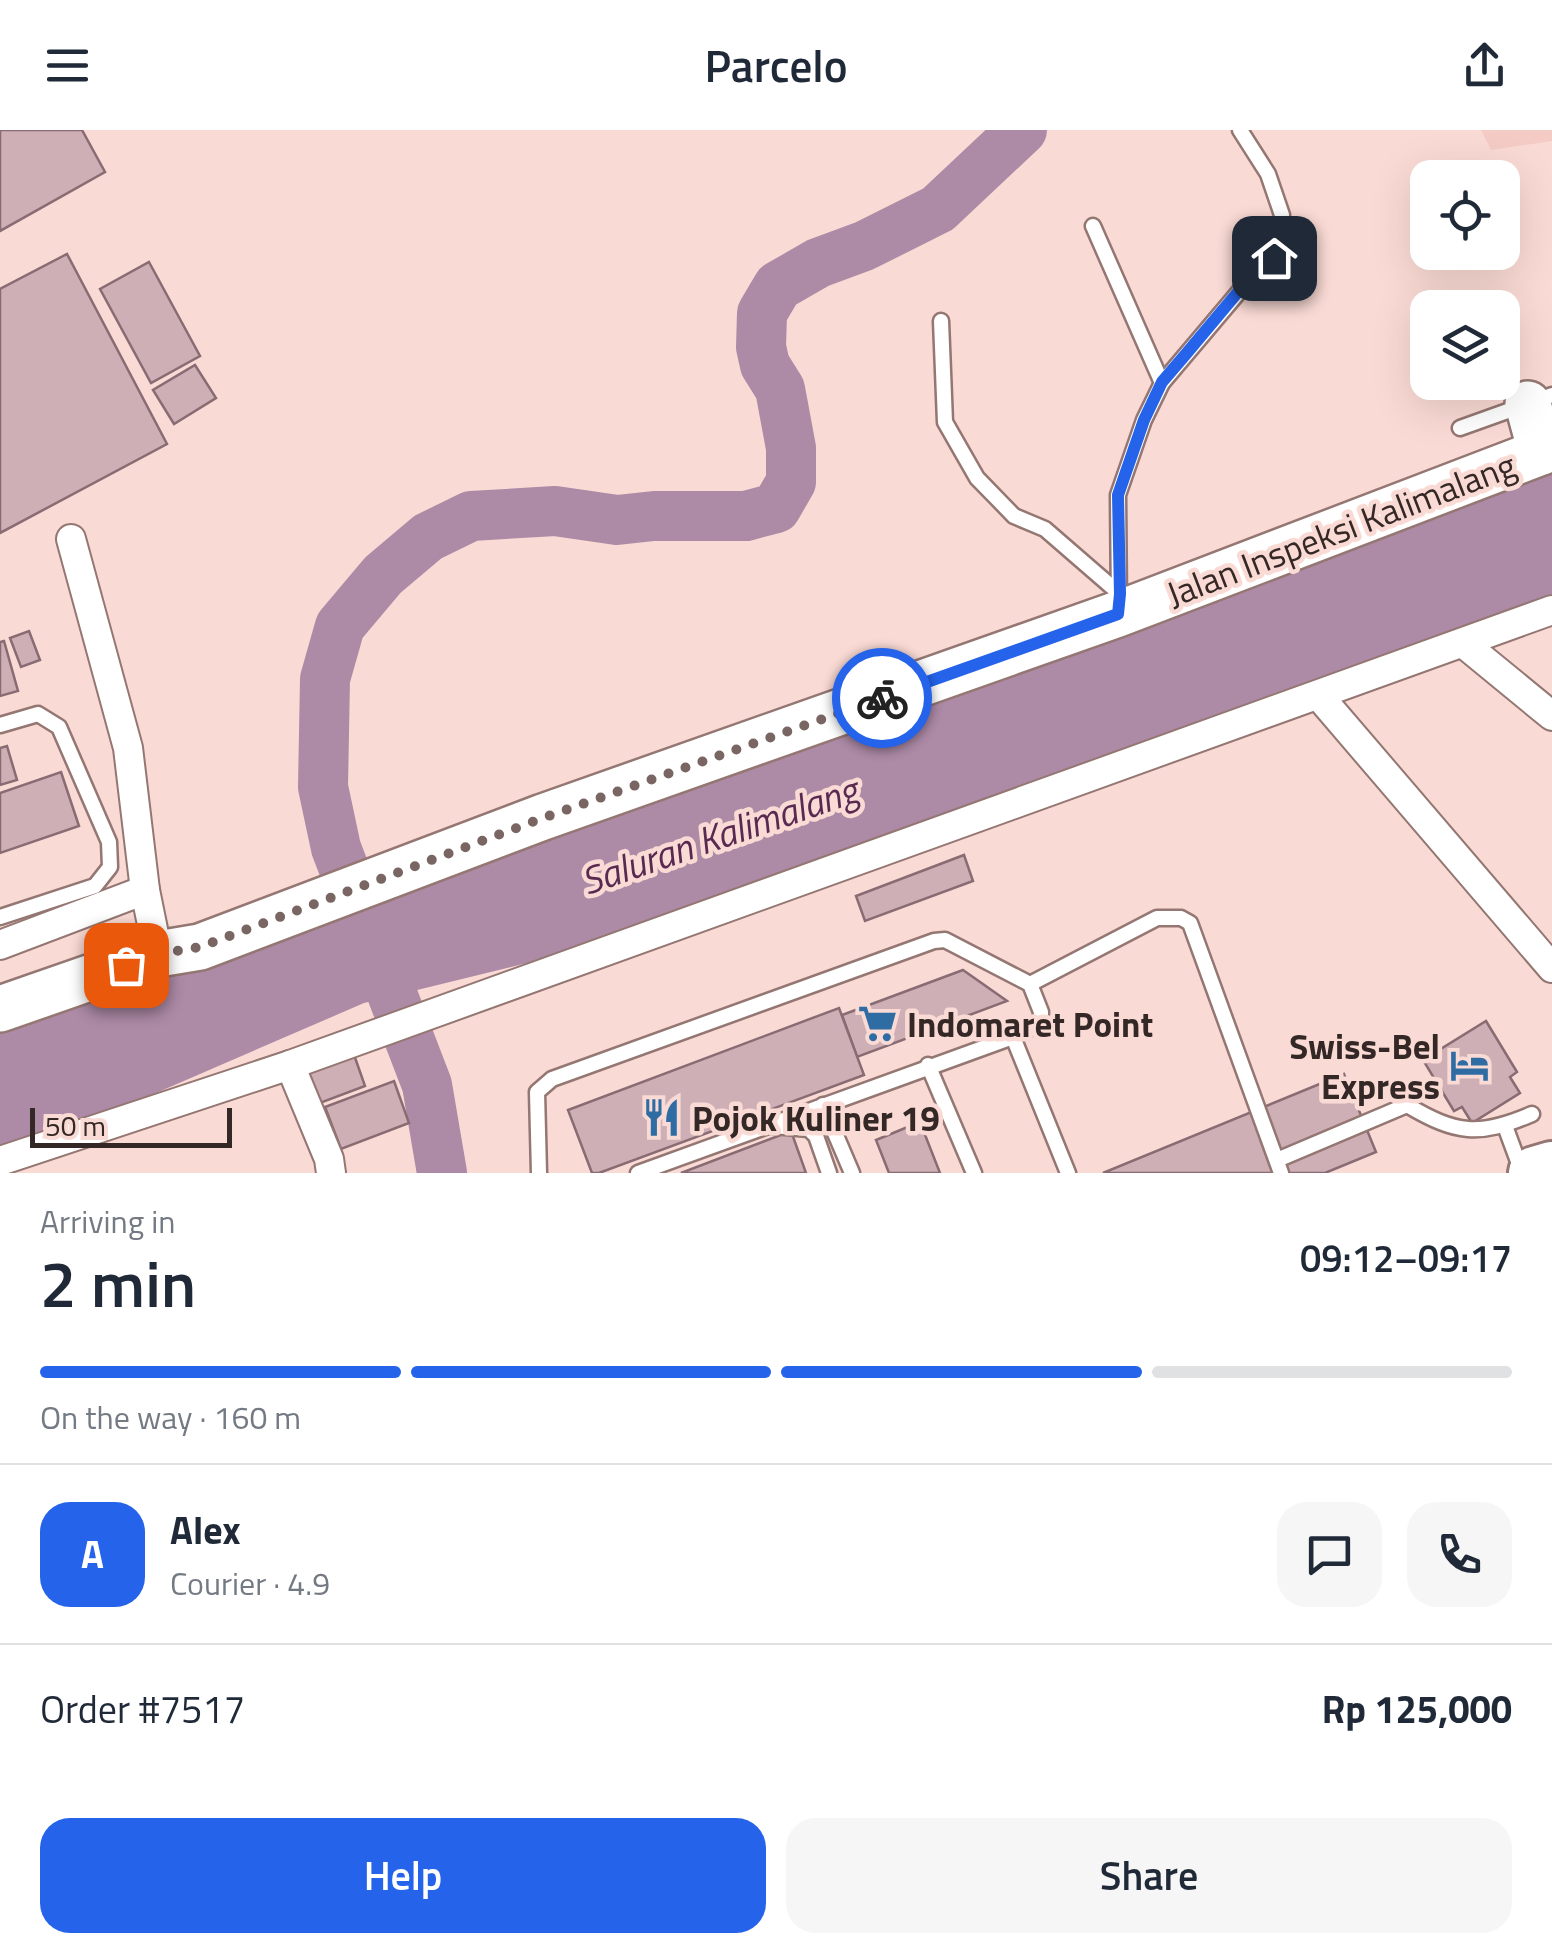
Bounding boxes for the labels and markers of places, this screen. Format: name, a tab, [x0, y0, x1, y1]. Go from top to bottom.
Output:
pin	[1232, 216, 1317, 301]
pin	[84, 923, 169, 1008]
place label: Indomaret Point	[907, 997, 1153, 1051]
supermarket icon: Indomaret Point	[856, 1003, 898, 1045]
place label: Swiss-Bel Express	[1289, 1019, 1440, 1113]
hotel icon: Swiss-Bel Express	[1449, 1045, 1491, 1087]
place label: Pojok Kuliner 19	[692, 1091, 940, 1145]
restaurant icon: Pojok Kuliner 19	[641, 1097, 683, 1139]

